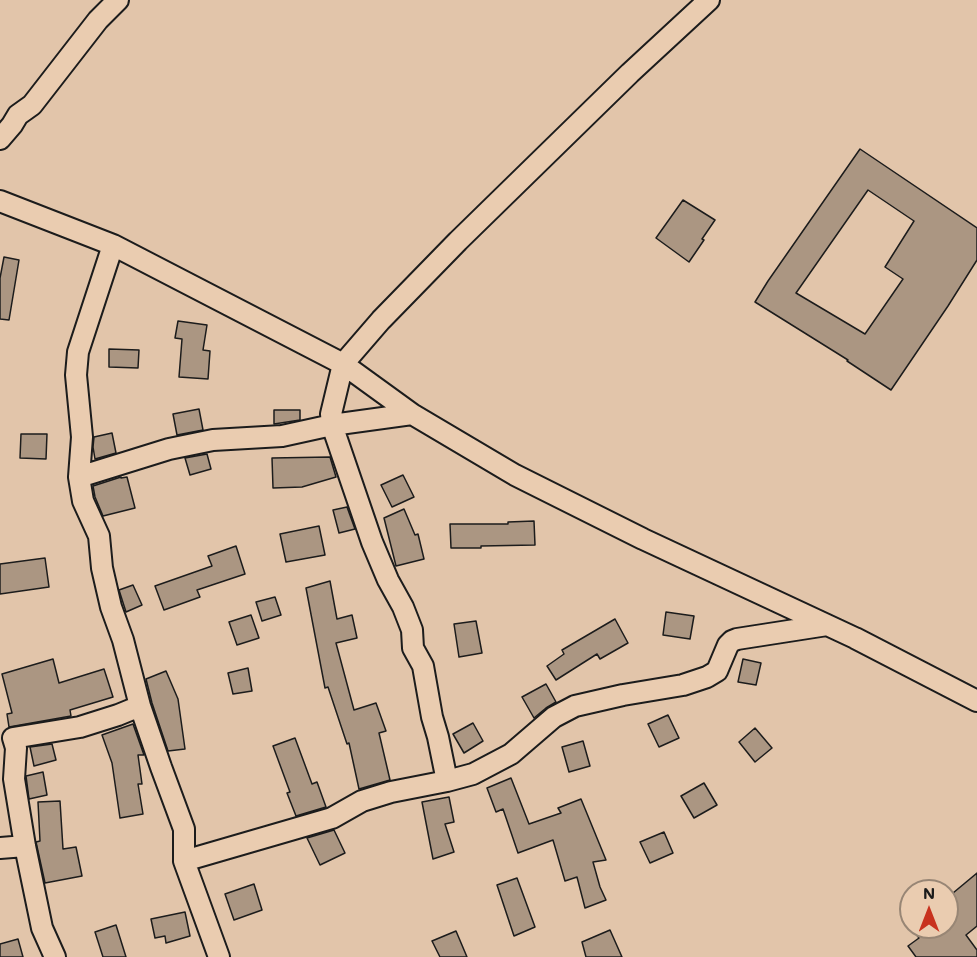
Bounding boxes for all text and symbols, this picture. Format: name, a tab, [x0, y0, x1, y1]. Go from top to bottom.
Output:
north arrow	[899, 879, 959, 939]
text: N	[923, 882, 935, 903]

